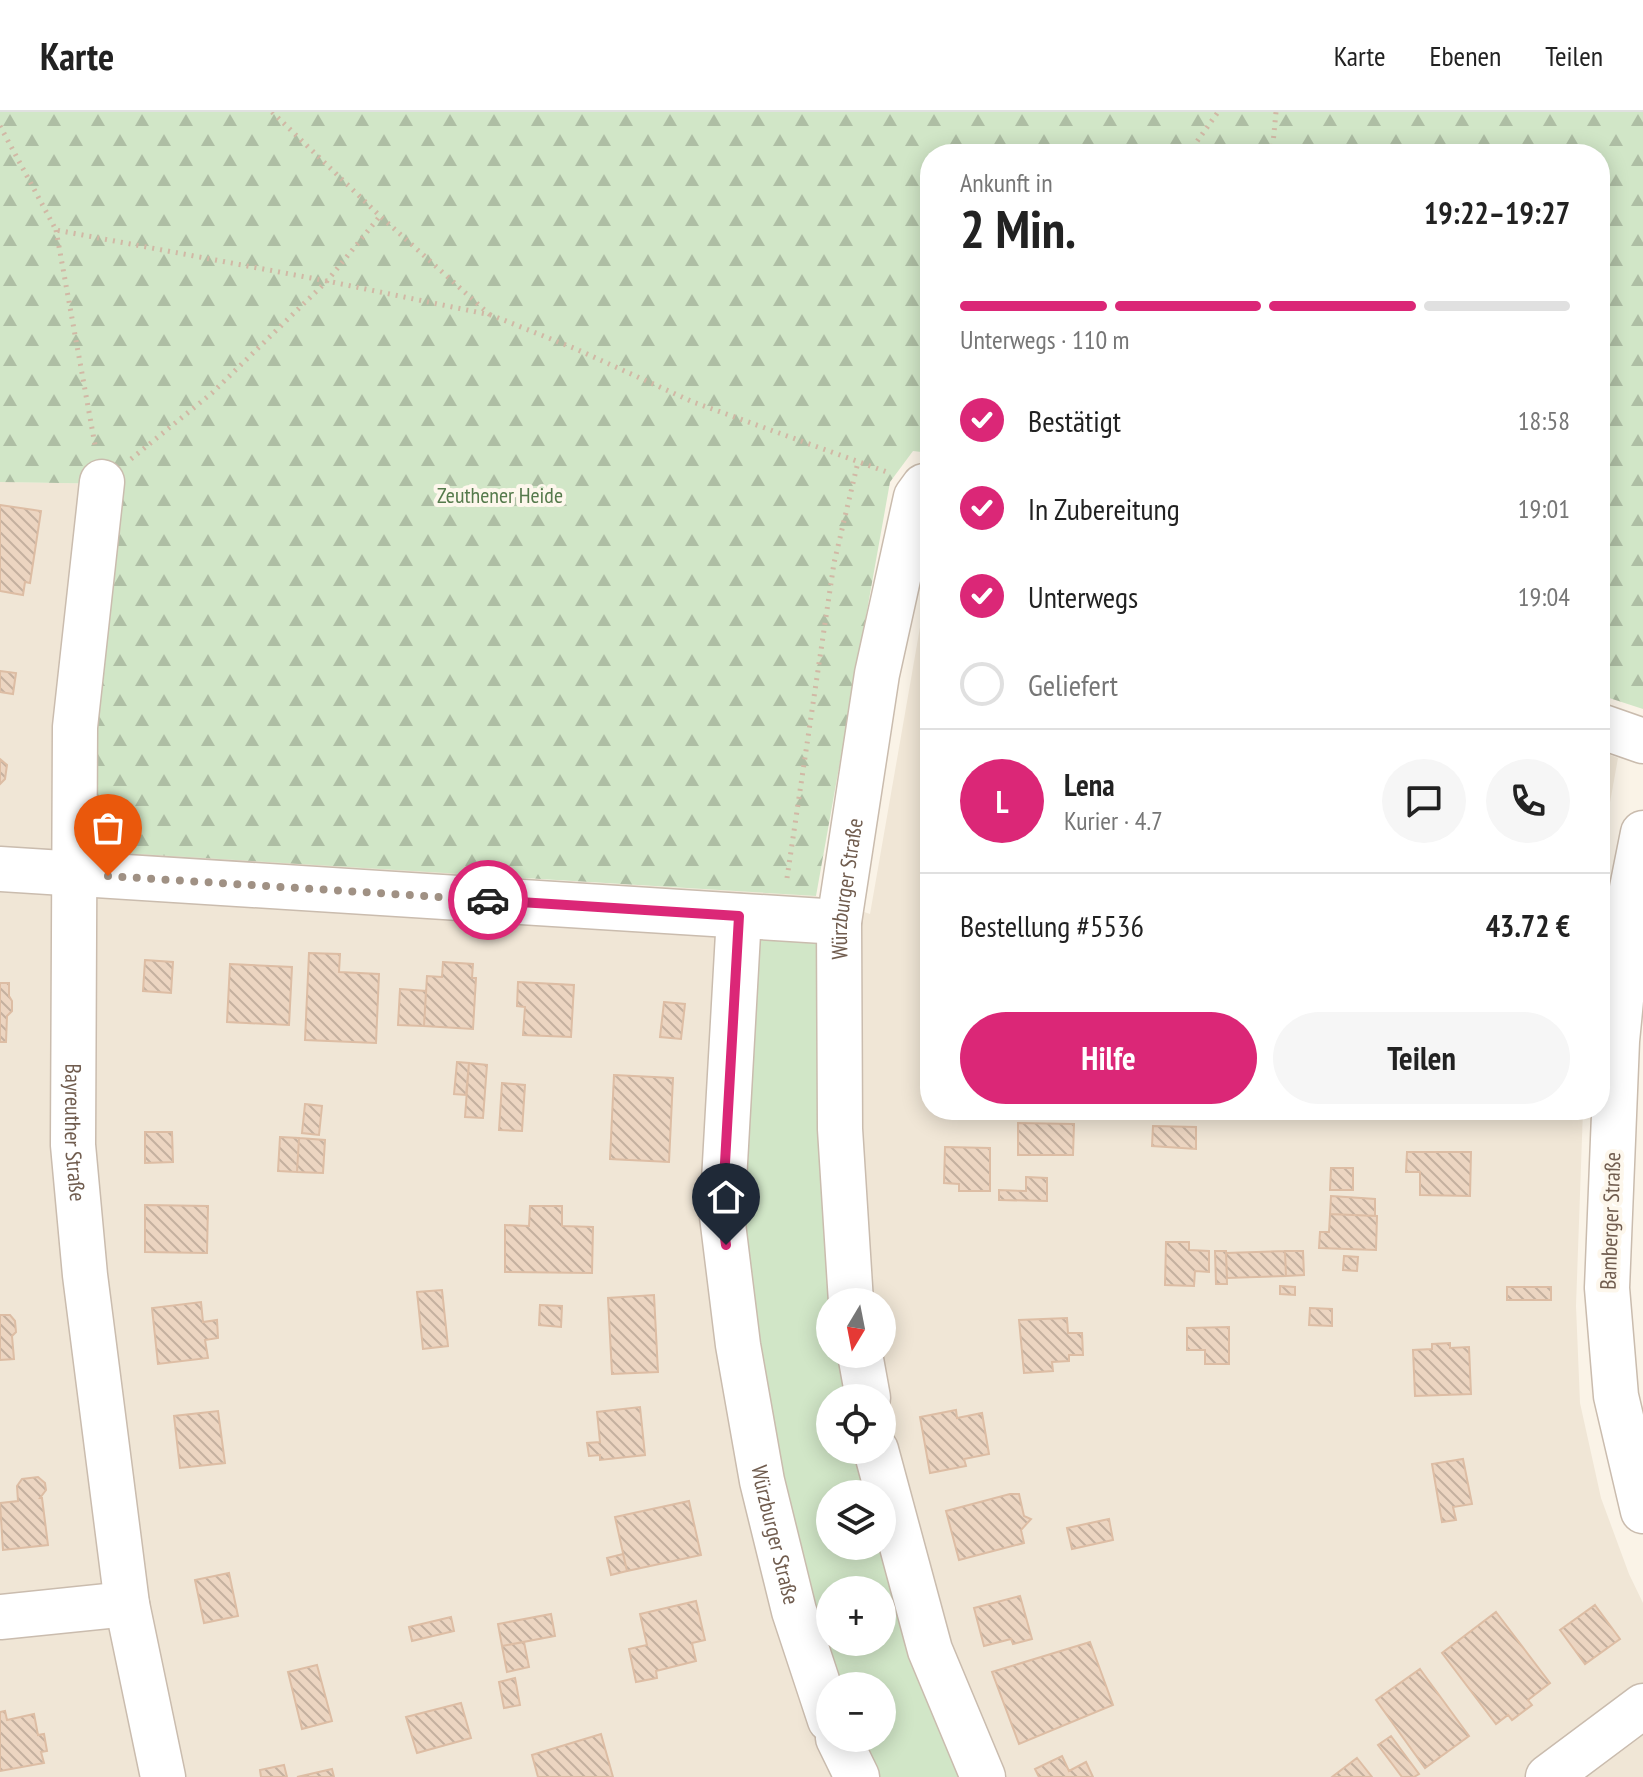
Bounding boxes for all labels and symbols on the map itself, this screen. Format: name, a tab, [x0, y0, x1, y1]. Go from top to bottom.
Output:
park label: Zeuthener Heide	[437, 481, 563, 509]
pin	[74, 794, 142, 876]
street label: Würzburger Straße	[825, 816, 869, 960]
courier	[448, 860, 528, 940]
street label: Bayreuther Straße	[59, 1064, 92, 1202]
street label: Bamberger Straße	[1594, 1152, 1626, 1290]
pin	[692, 1163, 760, 1245]
north arrow	[816, 1288, 896, 1368]
street label: Würzburger Straße	[745, 1463, 806, 1607]

